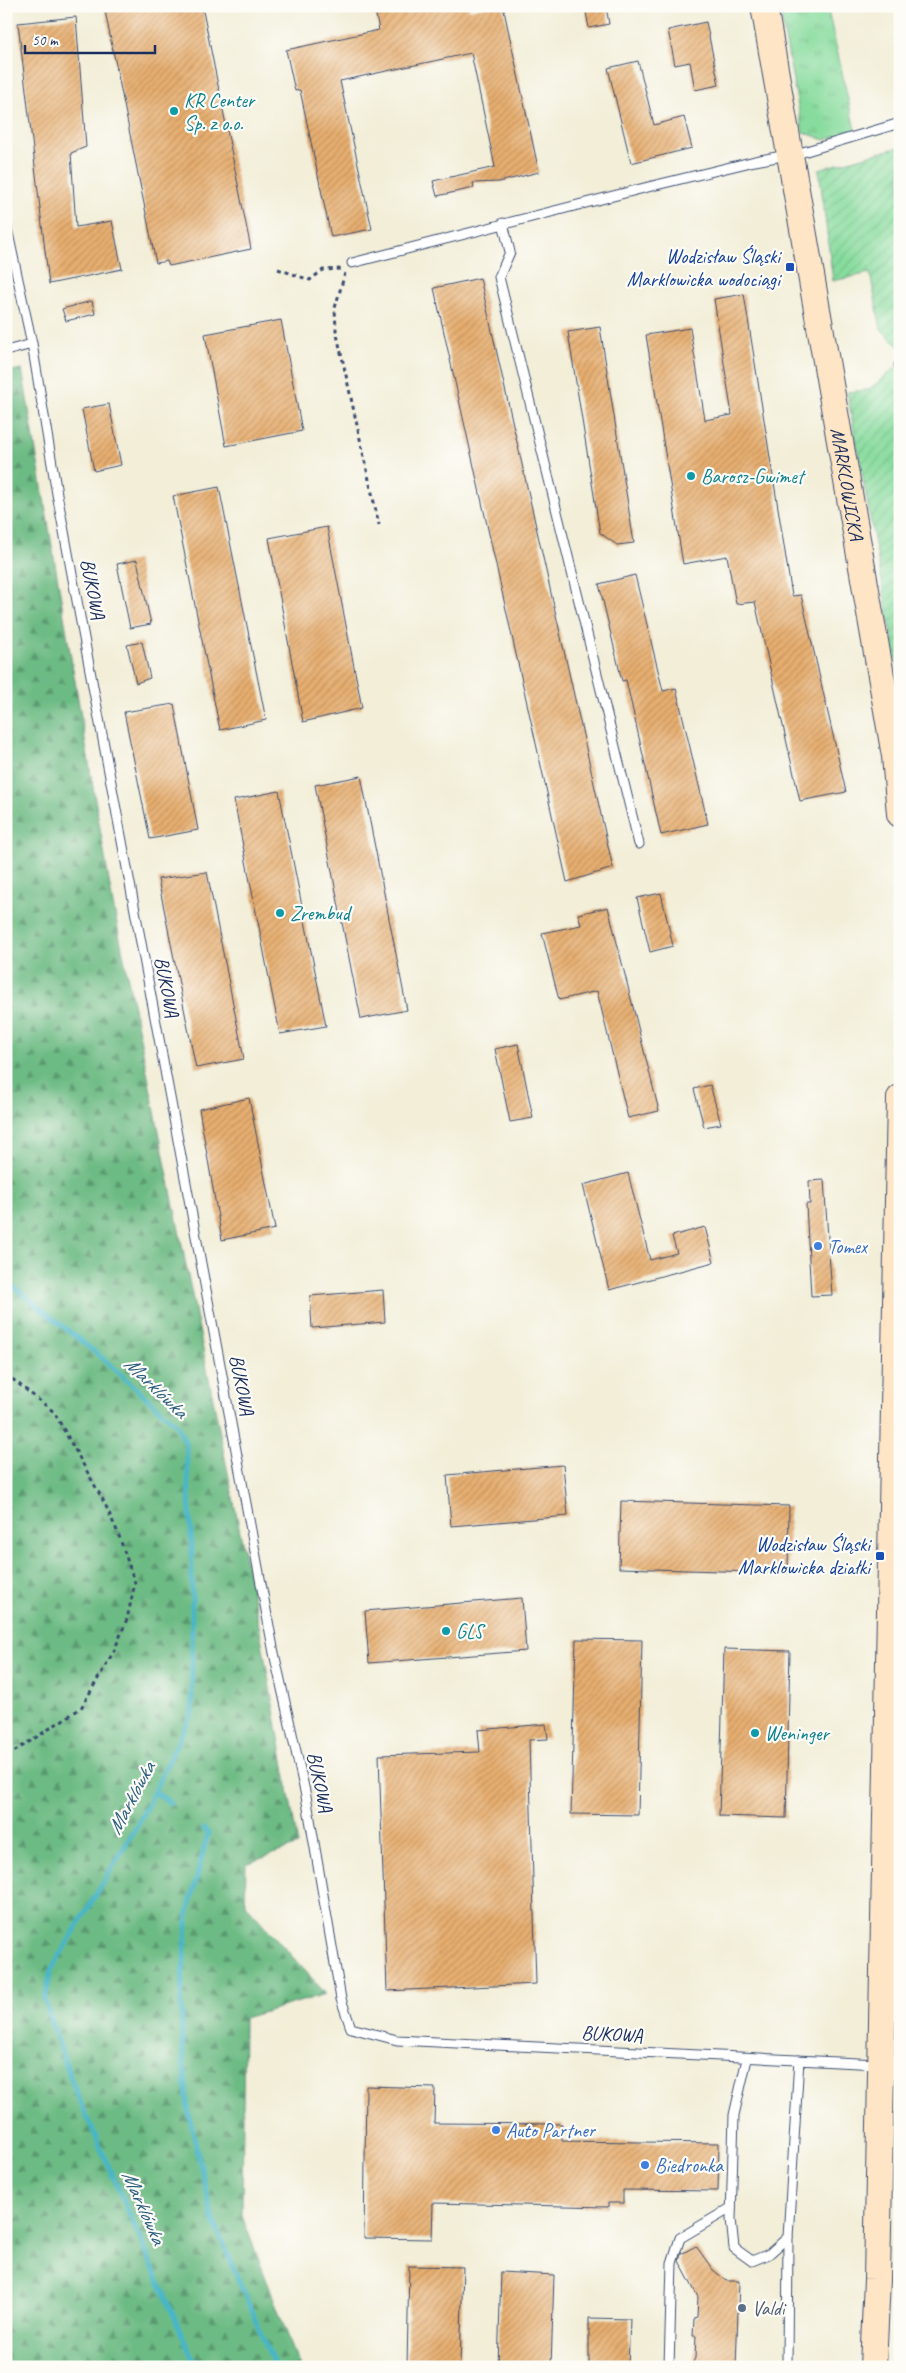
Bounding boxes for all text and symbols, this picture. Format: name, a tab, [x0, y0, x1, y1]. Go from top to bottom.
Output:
scale bar	[25, 22, 155, 54]
text: 50 m	[32, 31, 59, 50]
place label: KR Center Sp. z o.o.	[184, 88, 256, 136]
marker: KR Center Sp. z o.o.	[168, 105, 180, 117]
place label: Wodzisław Śląski Marklowicka wodociągi	[627, 244, 782, 292]
marker: Wodzisław Śląski Marklowicka wodociągi	[784, 261, 796, 273]
street label: MARKLOWICKA	[825, 426, 870, 543]
place label: Barosz-Gwimet	[701, 464, 807, 489]
marker: Barosz-Gwimet	[685, 470, 697, 482]
street label: BUKOWA	[75, 557, 111, 622]
place label: Zrembud	[290, 901, 353, 926]
marker: Zrembud	[274, 907, 286, 919]
street label: BUKOWA	[149, 955, 185, 1020]
place label: Tomex	[828, 1234, 869, 1259]
marker: Tomex	[812, 1240, 824, 1252]
water label: Marklówka	[119, 1350, 194, 1425]
street label: BUKOWA	[224, 1353, 260, 1418]
place label: Wodzisław Śląski Marklowicka działki	[738, 1532, 872, 1580]
marker: Wodzisław Śląski Marklowicka działki	[874, 1550, 886, 1562]
place label: GLS	[456, 1619, 486, 1644]
marker: GLS	[440, 1625, 452, 1637]
place label: Weninger	[765, 1721, 830, 1746]
marker: Weninger	[749, 1727, 761, 1739]
street label: BUKOWA	[301, 1749, 339, 1816]
water label: Marklówka	[101, 1756, 162, 1839]
street label: BUKOWA	[581, 2020, 644, 2048]
place label: Auto Partner	[506, 2118, 597, 2143]
marker: Auto Partner	[490, 2124, 502, 2136]
place label: Biedronka	[655, 2153, 724, 2178]
marker: Biedronka	[639, 2159, 651, 2171]
water label: Marklówka	[116, 2166, 173, 2250]
place label: Valdi	[752, 2296, 787, 2321]
marker: Valdi	[736, 2302, 748, 2314]

